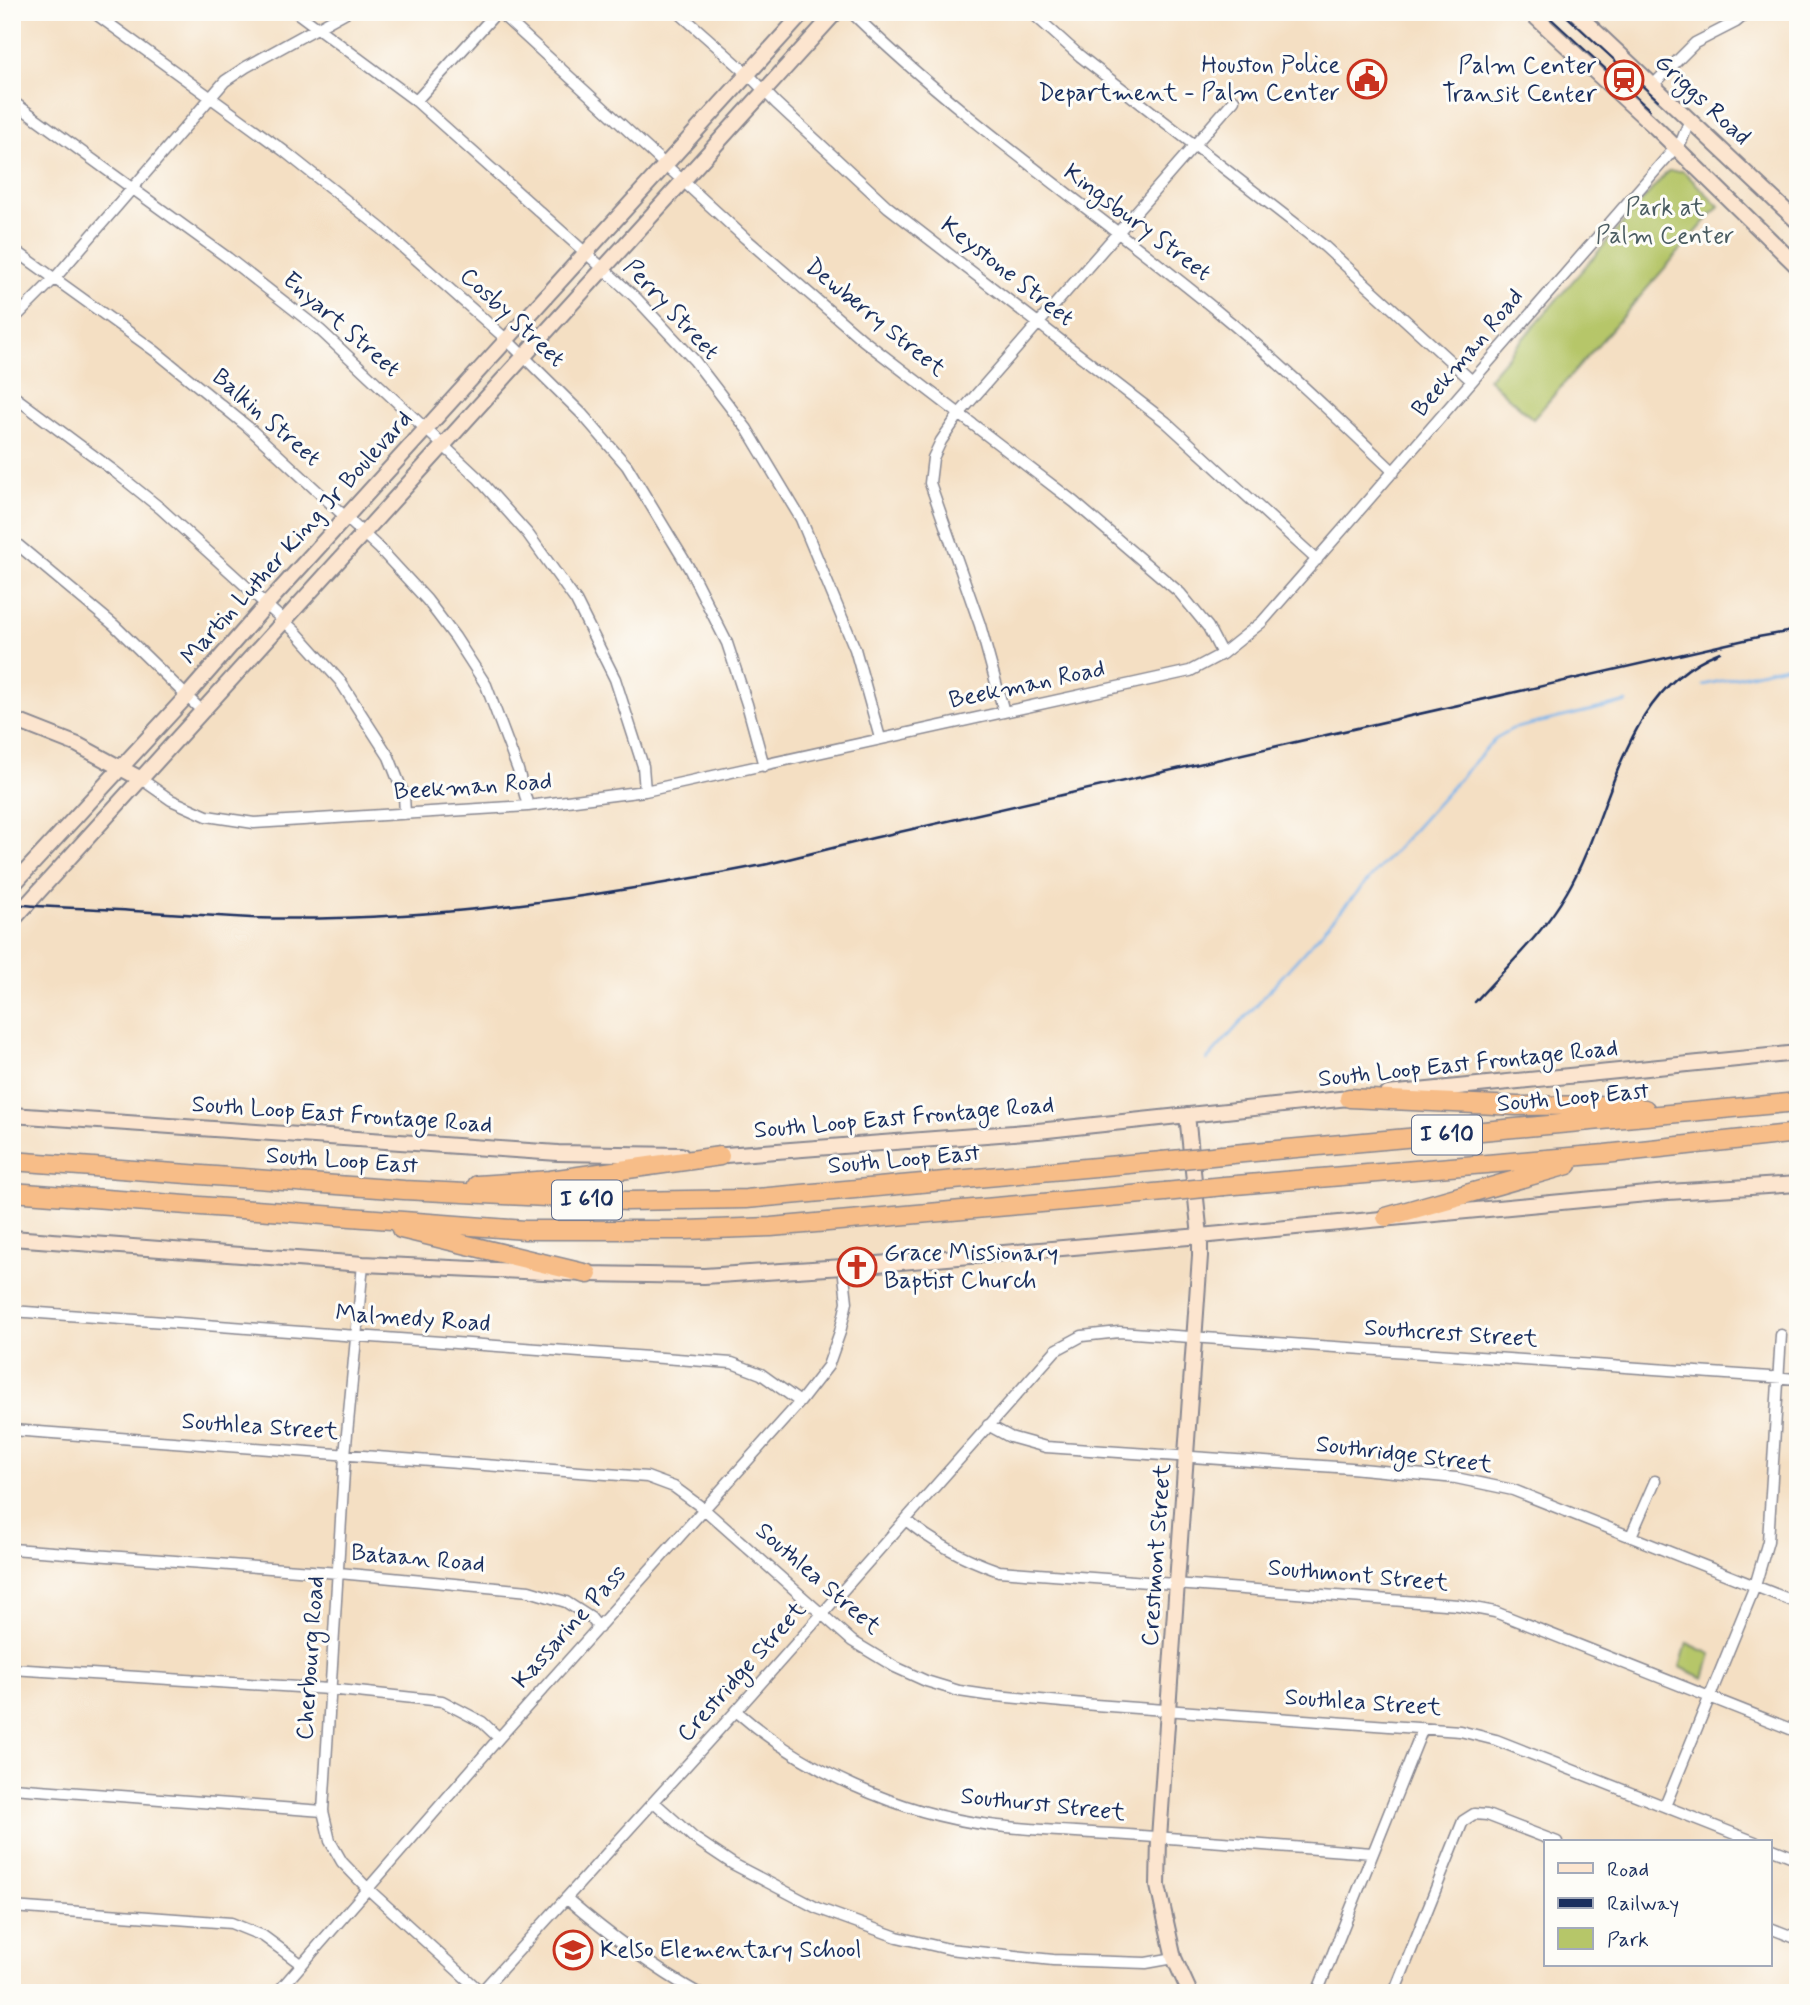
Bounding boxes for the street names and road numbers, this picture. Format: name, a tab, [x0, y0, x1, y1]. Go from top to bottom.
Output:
street label: Griggs Road	[1646, 48, 1757, 154]
street label: Kingsbury Street	[1056, 157, 1217, 290]
street label: Keystone Street	[934, 210, 1080, 334]
street label: Dewberry Street	[798, 252, 952, 384]
street label: Perry Street	[616, 253, 726, 367]
street label: Cosby Street	[453, 261, 571, 375]
street label: Enyart Street	[276, 265, 406, 385]
street label: Beekman Road	[1405, 282, 1531, 424]
street label: Balkin Street	[205, 362, 327, 474]
street label: Martin Luther King Jr Boulevard	[174, 404, 420, 672]
street label: Beekman Road	[946, 653, 1108, 717]
street label: Beekman Road	[393, 766, 553, 808]
street label: South Loop East Frontage Road	[1317, 1033, 1620, 1097]
street label: South Loop East	[1496, 1076, 1651, 1120]
street label: South Loop East Frontage Road	[191, 1089, 493, 1143]
street label: South Loop East Frontage Road	[753, 1089, 1056, 1149]
road number: I 610	[1412, 1116, 1482, 1154]
street label: South Loop East	[827, 1138, 982, 1182]
street label: South Loop East	[265, 1140, 420, 1182]
road number: I 610	[552, 1180, 622, 1219]
street label: Malmedy Road	[334, 1298, 492, 1340]
street label: Southcrest Street	[1363, 1312, 1539, 1356]
street label: Southlea Street	[181, 1406, 339, 1448]
street label: Southridge Street	[1314, 1429, 1494, 1483]
street label: Crestmont Street	[1135, 1463, 1179, 1647]
street label: Southlea Street	[749, 1516, 887, 1642]
street label: Bataan Road	[350, 1538, 486, 1580]
street label: Southmont Street	[1266, 1553, 1450, 1599]
street label: Kassarine Pass	[506, 1558, 634, 1696]
street label: Cherbourg Road	[290, 1575, 334, 1741]
street label: Crestridge Street	[671, 1595, 815, 1750]
street label: Southlea Street	[1284, 1682, 1442, 1724]
street label: Southurst Street	[959, 1781, 1127, 1829]

